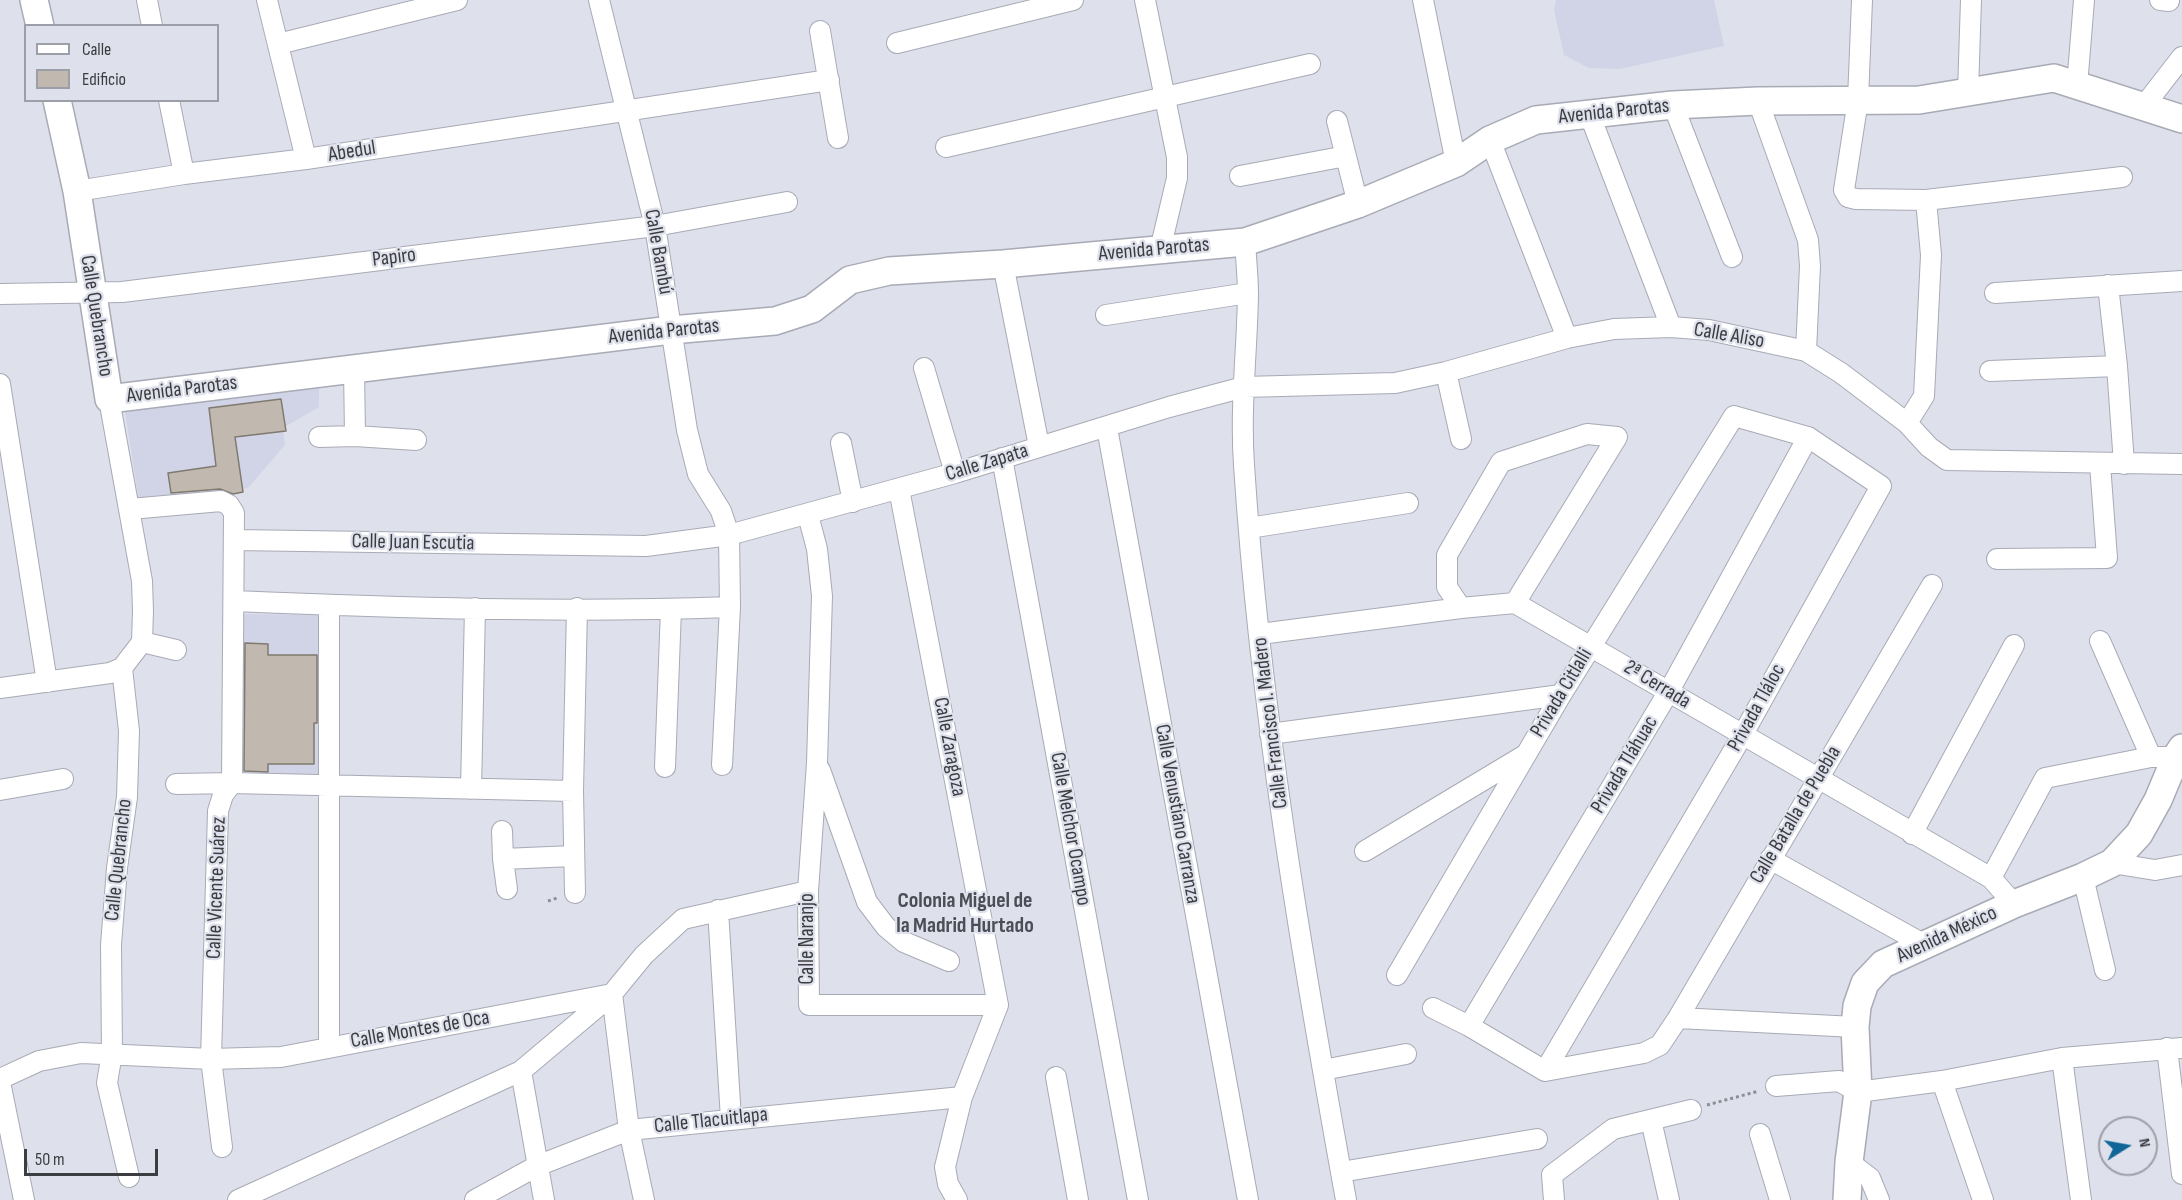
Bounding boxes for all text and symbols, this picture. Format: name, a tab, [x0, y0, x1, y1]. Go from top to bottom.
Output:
legend	[24, 24, 219, 102]
text: Calle	[82, 39, 111, 60]
text: Edificio	[82, 69, 126, 90]
street label: Avenida Parotas	[1557, 94, 1671, 130]
street label: Abedul	[326, 136, 378, 168]
street label: Calle Bambú	[638, 207, 678, 297]
street label: Avenida Parotas	[1098, 233, 1210, 267]
street label: Papiro	[371, 243, 417, 273]
street label: Calle Quebrancho	[74, 253, 118, 379]
street label: Avenida Parotas	[607, 314, 721, 350]
street label: Calle Aliso	[1692, 317, 1766, 355]
street label: Avenida Parotas	[125, 371, 239, 409]
street label: Calle Zapata	[943, 438, 1031, 488]
street label: Calle Juan Escutia	[351, 529, 475, 557]
street label: Calle Francisco I. Madero	[1248, 636, 1294, 810]
street label: Privada Citlalli	[1526, 644, 1598, 742]
street label: 2ª Cerrada	[1619, 655, 1695, 715]
street label: Privada Tláloc	[1723, 660, 1791, 756]
street label: Calle Zaragoza	[927, 695, 971, 799]
street label: Privada Tláhuac	[1586, 712, 1664, 818]
street label: Calle Venustiano Carranza	[1149, 722, 1205, 906]
street label: Calle Batalla de Puebla	[1745, 742, 1847, 888]
street label: Calle Melchor Ocampo	[1044, 750, 1096, 908]
street label: Calle Quebrancho	[100, 798, 138, 922]
street label: Calle Vicente Suárez	[202, 816, 232, 960]
district label: Colonia Miguel de la Madrid Hurtado	[896, 888, 1034, 939]
street label: Calle Naranjo	[795, 893, 821, 985]
street label: Avenida México	[1893, 901, 2001, 969]
street label: Calle Montes de Oca	[349, 1005, 491, 1055]
street label: Calle Tlacuitlapa	[653, 1103, 769, 1139]
north arrow	[2098, 1116, 2158, 1176]
scale bar	[27, 1137, 160, 1175]
text: N	[2134, 1137, 2154, 1149]
text: 50 m	[35, 1149, 65, 1170]

